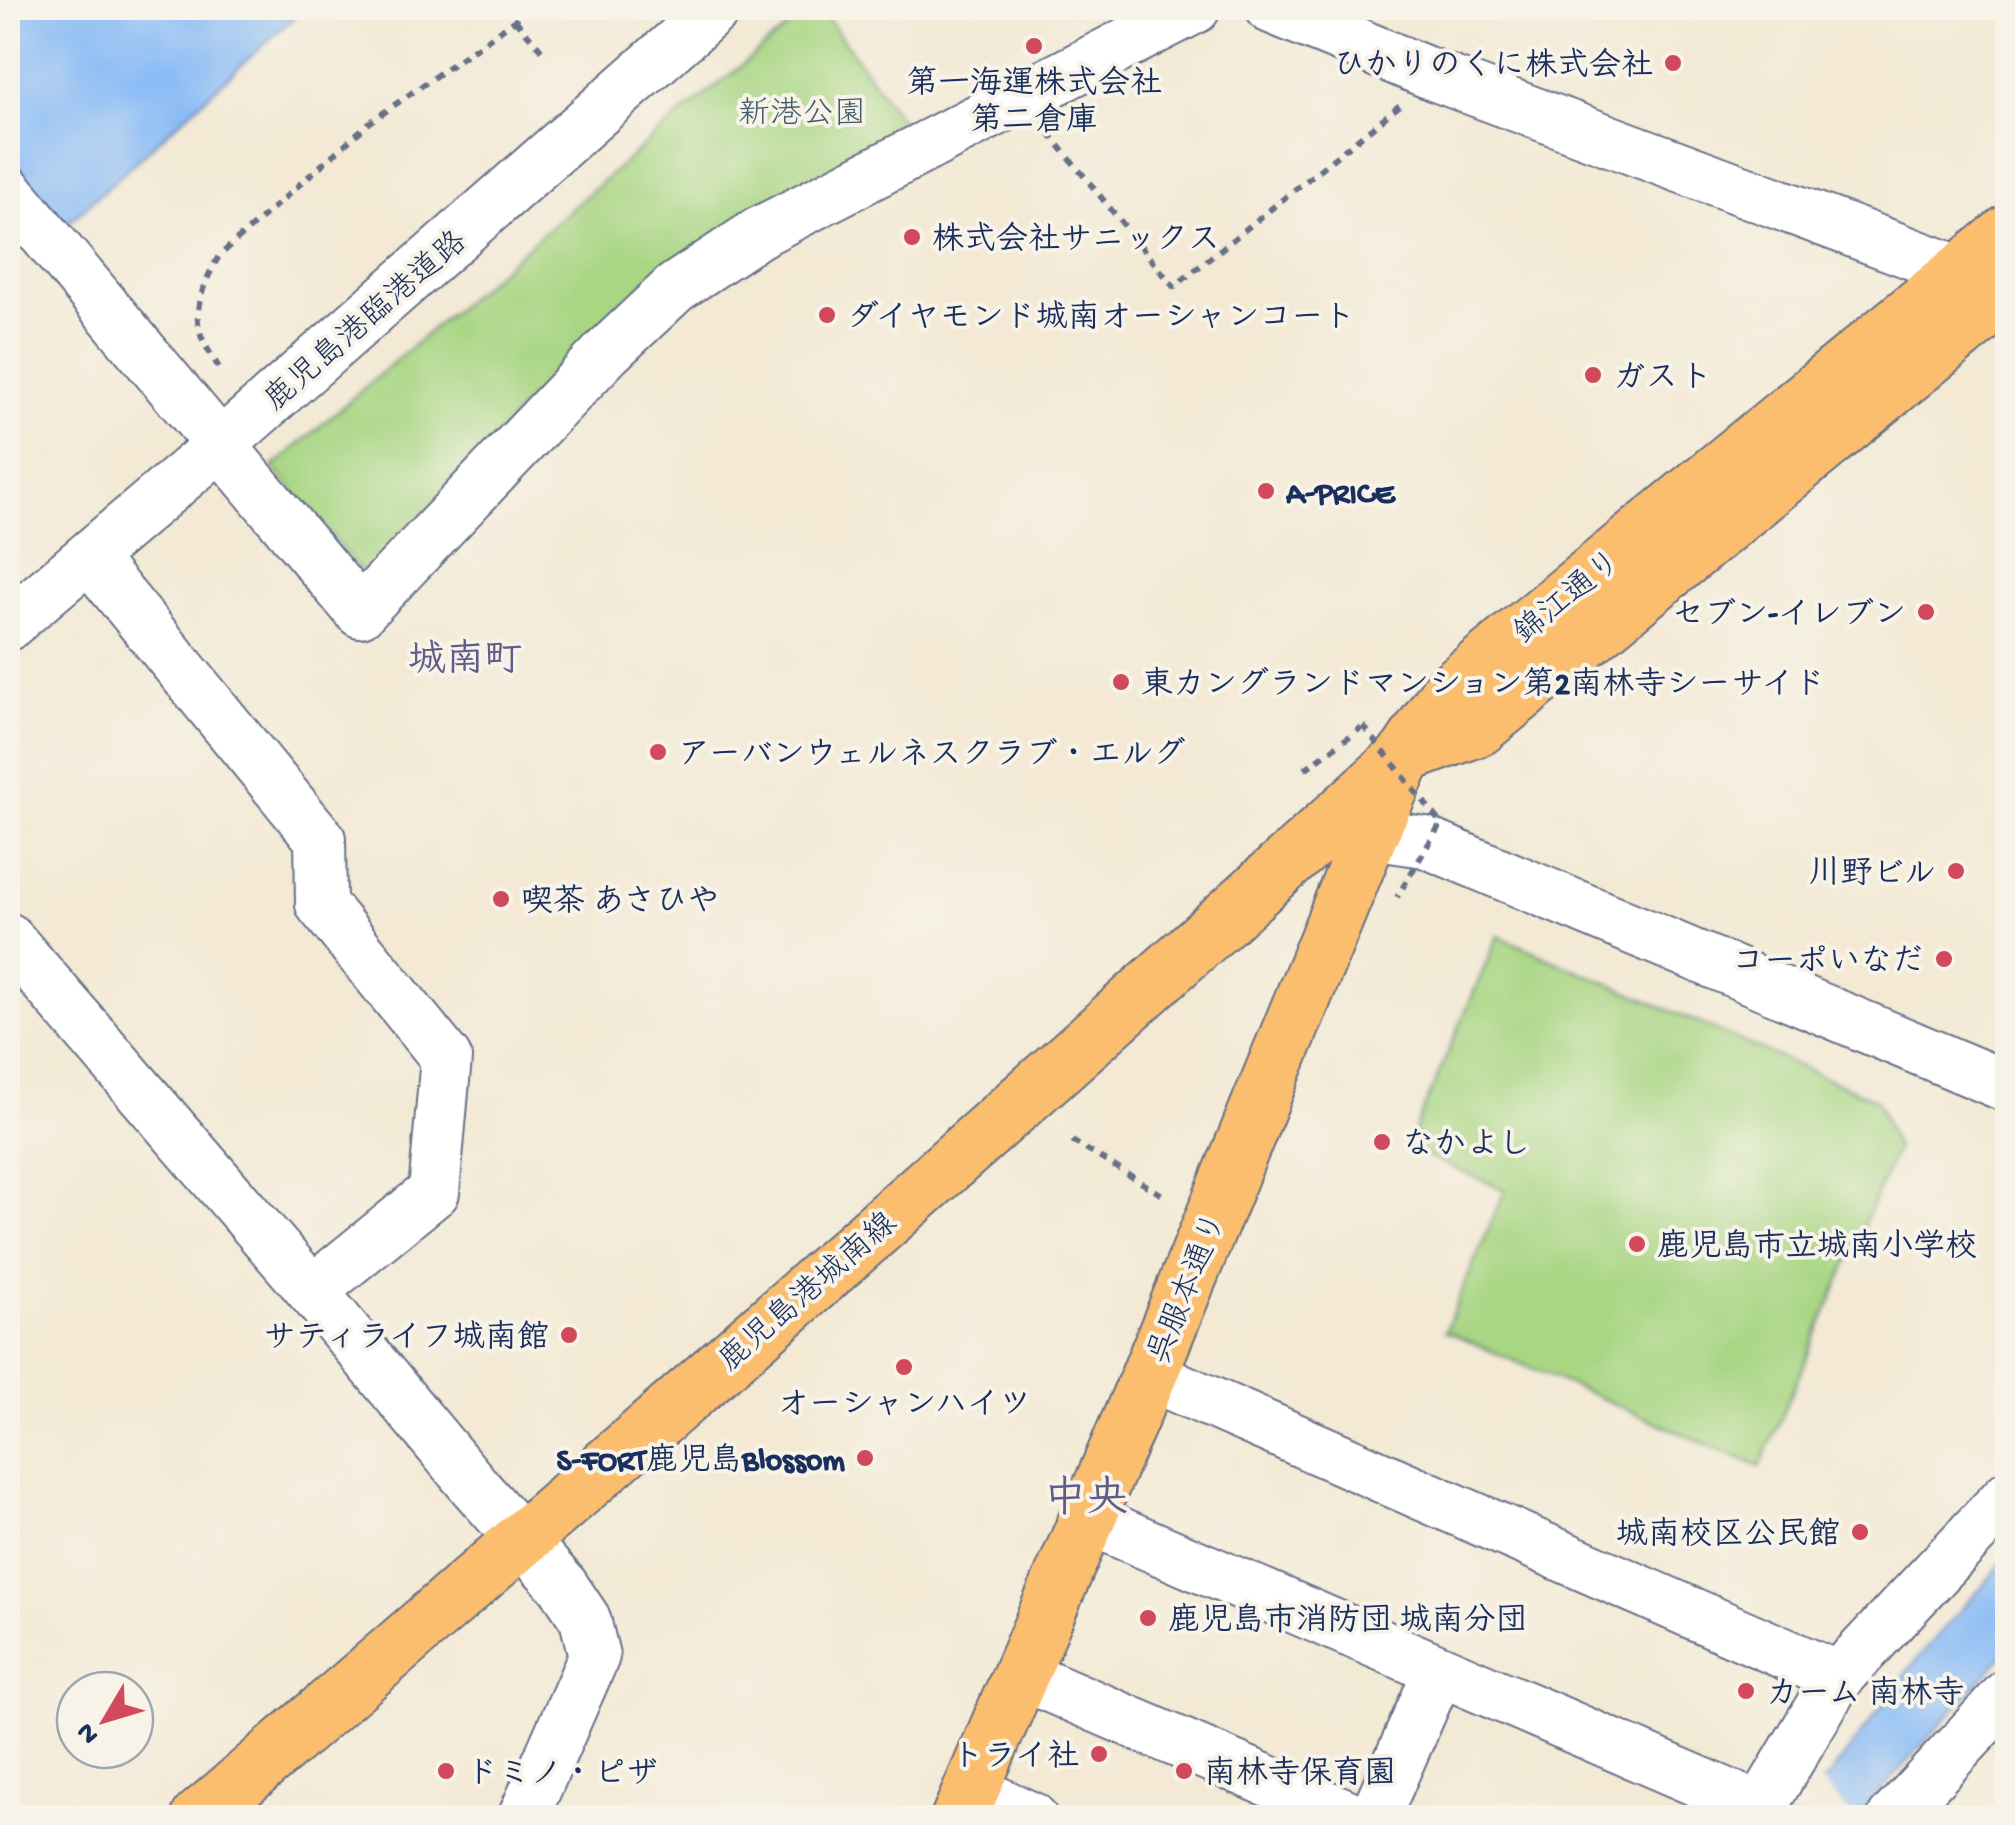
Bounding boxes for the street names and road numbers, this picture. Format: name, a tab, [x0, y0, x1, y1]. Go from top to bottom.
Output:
street label: 鹿児島港臨港道路	[257, 223, 476, 421]
street label: 錦江通り	[1507, 543, 1631, 654]
street label: 鹿児島港城南線	[711, 1204, 906, 1382]
street label: 呉服本通り	[1141, 1207, 1237, 1370]

